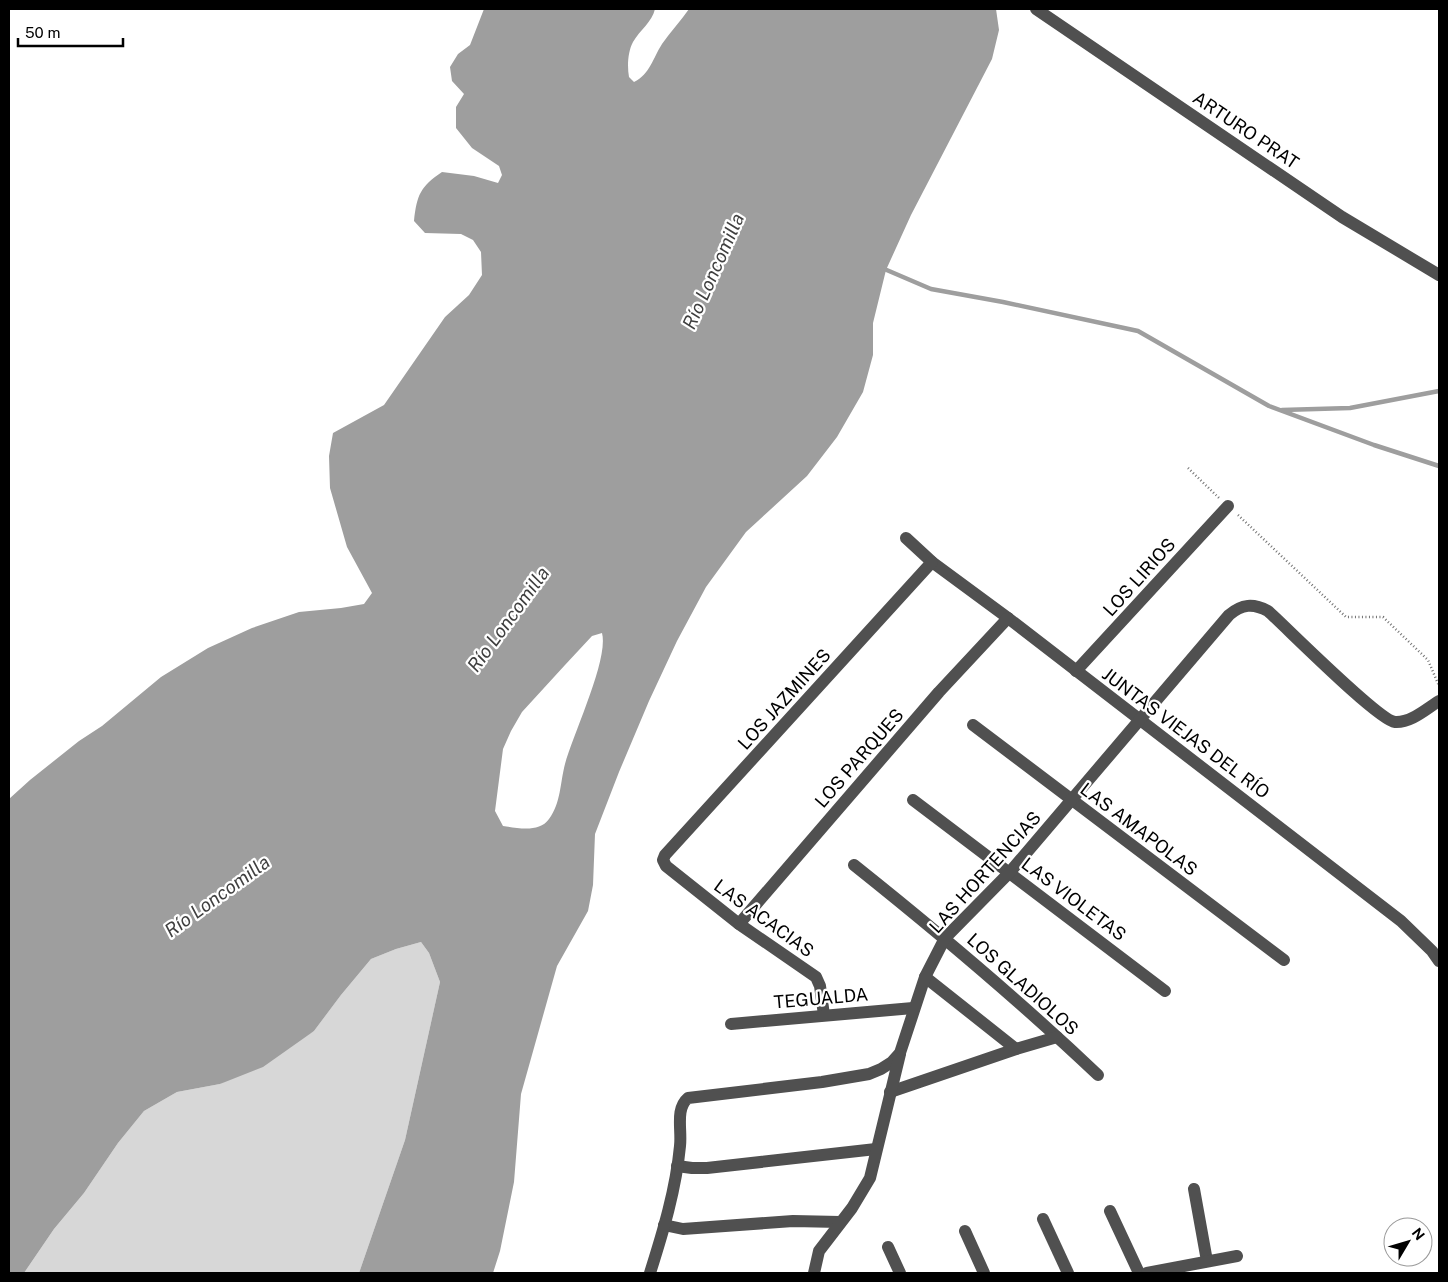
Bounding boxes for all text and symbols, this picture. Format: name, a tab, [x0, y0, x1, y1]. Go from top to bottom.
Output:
scale bar	[18, 15, 122, 47]
text: 50 m	[25, 24, 60, 41]
street label: ARTURO PRAT	[1189, 87, 1303, 173]
water label: Río Loncomilla	[678, 210, 748, 332]
street label: LOS LIRIOS	[1099, 534, 1179, 620]
water label: Río Loncomilla	[462, 562, 554, 676]
street label: LOS JAZMINES	[733, 644, 835, 754]
street label: JUNTAS VIEJAS DEL RÍO	[1098, 662, 1274, 803]
street label: LOS PARQUES	[810, 704, 908, 812]
street label: LAS AMAPOLAS	[1076, 778, 1202, 880]
street label: LAS HORTENCIAS	[925, 807, 1045, 937]
water label: Río Loncomilla	[160, 850, 274, 942]
street label: LAS VIOLETAS	[1018, 853, 1130, 945]
street label: LAS ACACIAS	[710, 875, 818, 961]
street label: LOS GLADIOLOS	[963, 929, 1083, 1039]
street label: TEGUALDA	[773, 983, 869, 1013]
north arrow	[1383, 1217, 1433, 1267]
text: N	[1409, 1225, 1428, 1243]

